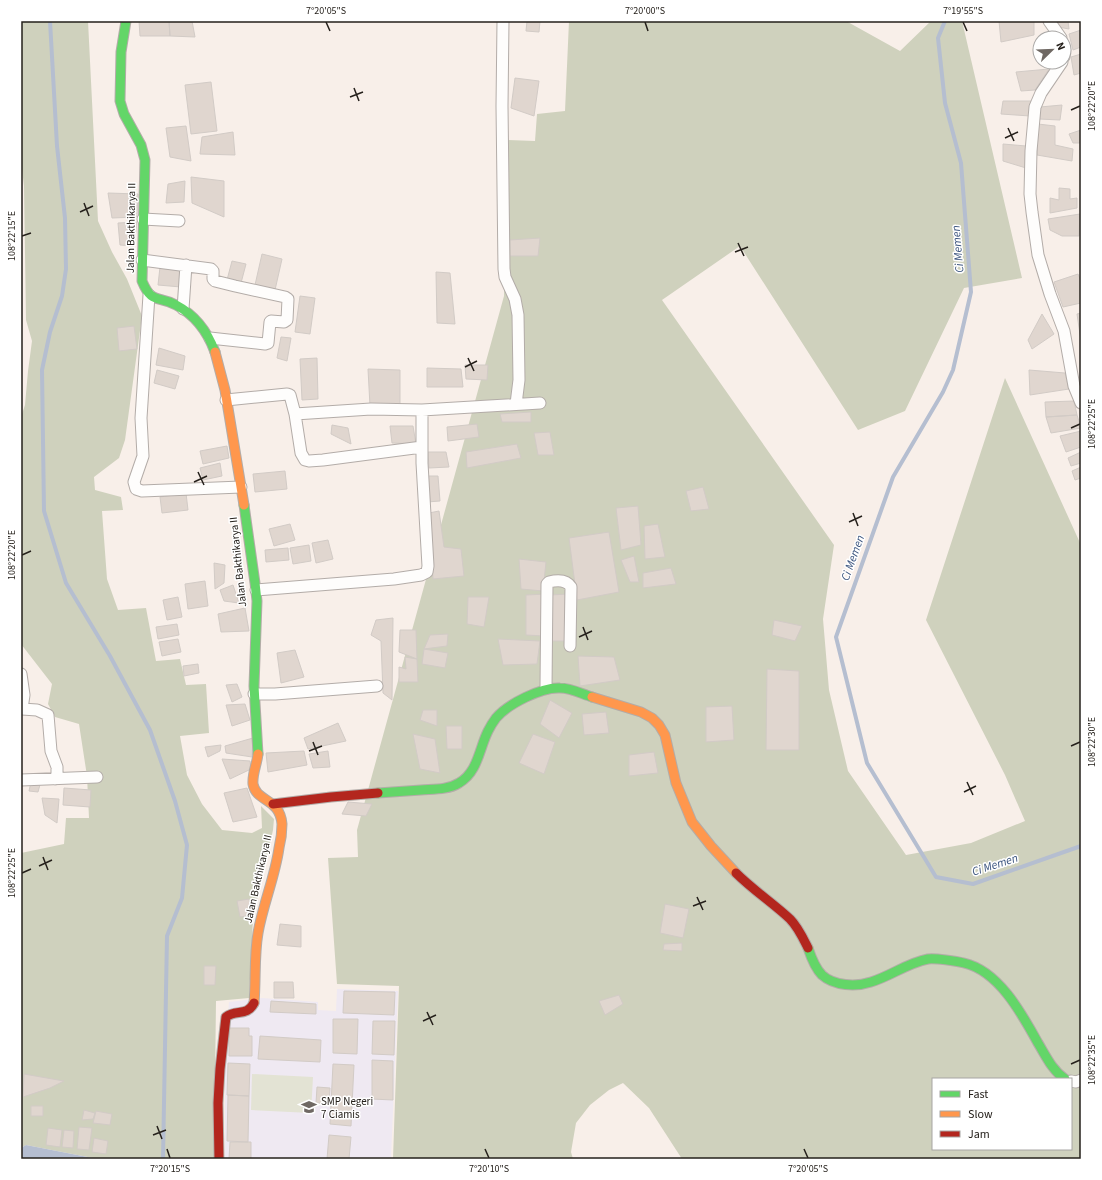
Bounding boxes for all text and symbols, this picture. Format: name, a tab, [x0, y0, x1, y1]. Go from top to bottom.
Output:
text: 7°20'05"S	[306, 4, 346, 18]
text: 7°20'00"S	[625, 4, 665, 18]
text: 7°19'55"S	[943, 4, 983, 18]
north arrow	[1032, 30, 1072, 70]
text: N	[1052, 40, 1069, 53]
text: 108°22'20"E	[1085, 81, 1099, 131]
street label: Jalan Bakthikarya II	[123, 183, 139, 273]
text: 108°22'15"E	[5, 211, 19, 261]
water label: Ci Memen	[947, 224, 969, 274]
text: 108°22'25"E	[1085, 399, 1099, 449]
street label: Jalan Bakthikarya II	[226, 516, 250, 608]
text: 108°22'20"E	[5, 530, 19, 580]
water label: Ci Memen	[837, 533, 869, 583]
text: 108°22'30"E	[1085, 717, 1099, 767]
street label: Jalan Bakthikarya II	[241, 833, 275, 925]
text: 108°22'25"E	[5, 848, 19, 898]
water label: Ci Memen	[970, 850, 1020, 880]
text: 108°22'35"E	[1085, 1035, 1099, 1085]
legend	[932, 1078, 1072, 1150]
text: Fast	[968, 1086, 988, 1103]
place label: SMP Negeri 7 Ciamis	[321, 1094, 373, 1122]
school or university icon: SMP Negeri 7 Ciamis	[300, 1098, 318, 1116]
text: Slow	[968, 1106, 993, 1123]
text: Jam	[968, 1126, 990, 1143]
text: 7°20'15"S	[150, 1162, 190, 1176]
text: 7°20'10"S	[469, 1162, 509, 1176]
text: 7°20'05"S	[788, 1162, 828, 1176]

